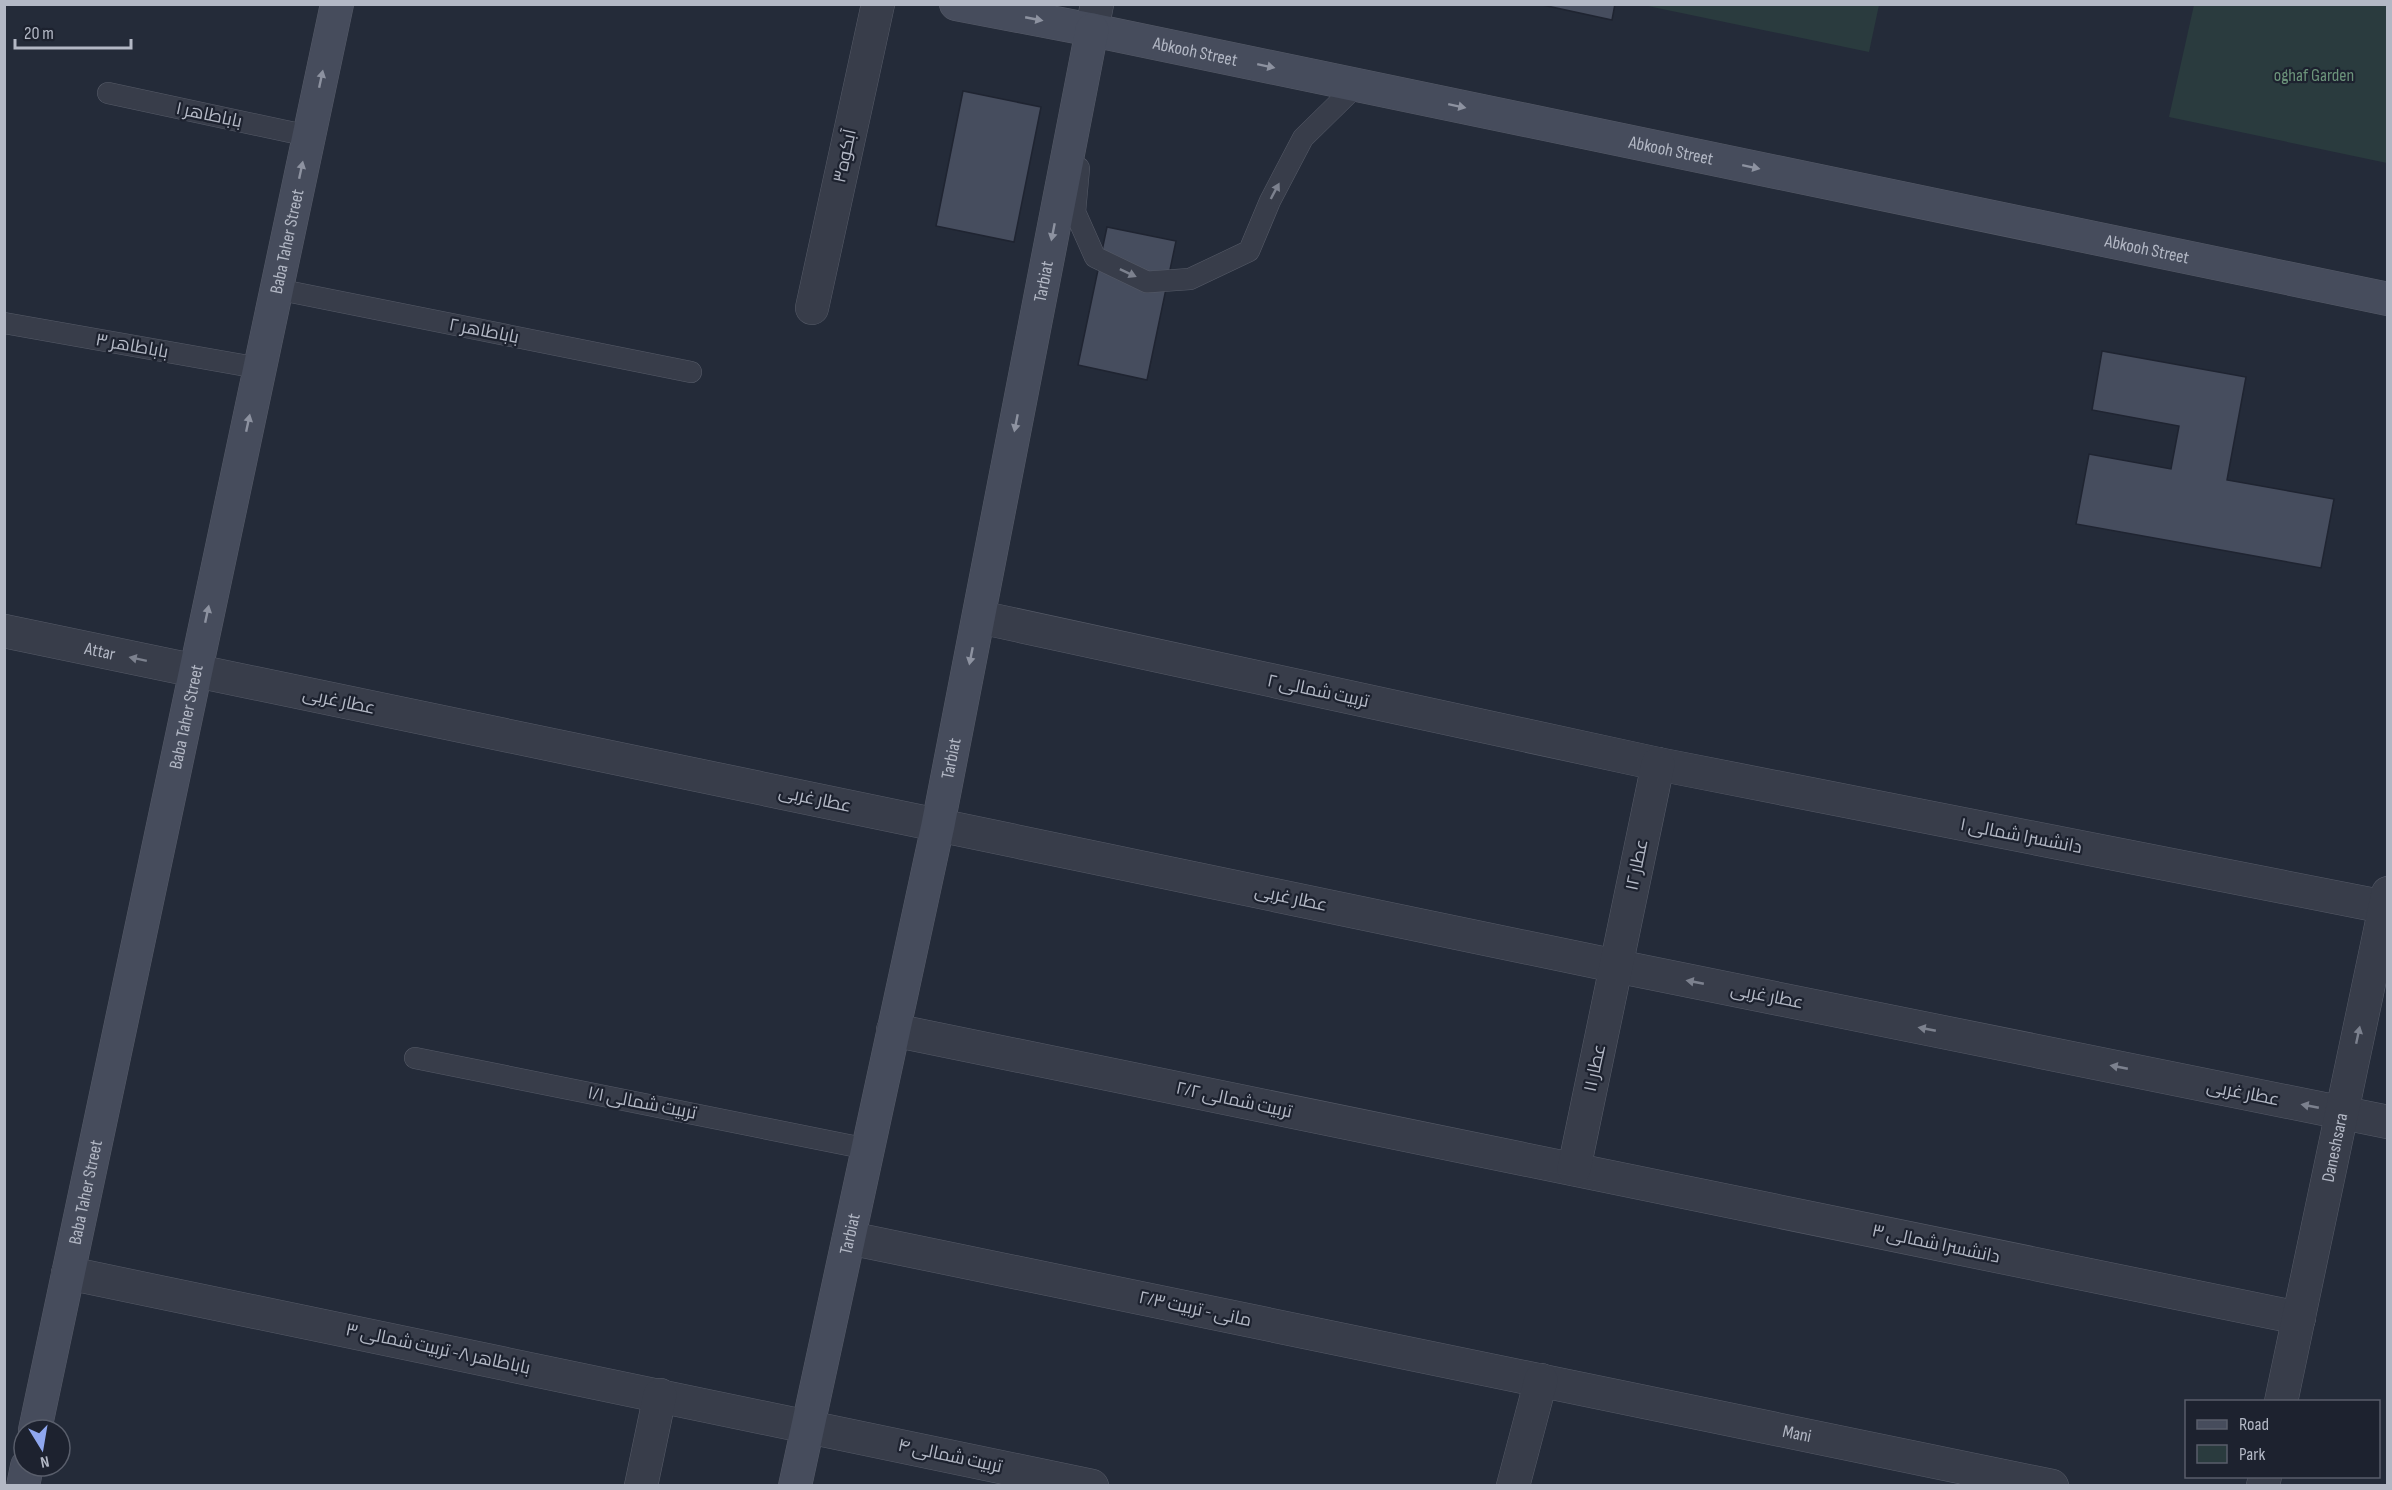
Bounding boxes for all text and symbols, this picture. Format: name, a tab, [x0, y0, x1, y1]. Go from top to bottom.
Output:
scale bar	[15, 12, 130, 50]
one-way arrow	[1025, 15, 1044, 24]
text: 20 m	[24, 23, 54, 44]
street label: Abkooh Street	[1150, 32, 1240, 71]
one-way arrow	[1257, 62, 1276, 71]
park label: oghaf Garden	[2274, 65, 2354, 86]
one-way arrow	[317, 69, 326, 88]
street label: باباطاهر ۱	[174, 98, 244, 132]
one-way arrow	[1448, 102, 1467, 111]
street label: آبکوه۳	[829, 127, 861, 185]
street label: Abkooh Street	[1626, 131, 1716, 169]
one-way arrow	[297, 161, 306, 180]
one-way arrow	[1742, 163, 1761, 172]
one-way arrow	[1270, 182, 1280, 199]
street label: Baba Taher Street	[265, 187, 308, 296]
one-way arrow	[1048, 222, 1057, 241]
street label: Abkooh Street	[2102, 230, 2192, 268]
street label: Tarbiat	[1029, 259, 1058, 304]
one-way arrow	[1119, 268, 1136, 277]
street label: باباطاهر ۲	[447, 314, 521, 348]
street label: باباطاهر ۳	[94, 329, 170, 363]
one-way arrow	[244, 413, 253, 432]
one-way arrow	[1011, 414, 1020, 433]
one-way arrow	[203, 604, 213, 623]
street label: Attar	[82, 637, 117, 664]
one-way arrow	[966, 646, 975, 665]
one-way arrow	[128, 654, 147, 663]
street label: Baba Taher Street	[165, 662, 207, 771]
street label: تربیت شمالی ۲	[1265, 670, 1371, 712]
street label: عطار غربی	[301, 683, 377, 719]
street label: Tarbiat	[937, 736, 965, 781]
street label: عطار غربی	[777, 781, 853, 817]
street label: دانشسرا شمالی ۱	[1958, 814, 2084, 858]
street label: عطار ۱۲	[1621, 837, 1653, 893]
street label: عطار غربی	[1253, 880, 1329, 916]
one-way arrow	[1685, 977, 1704, 986]
street label: عطار غربی	[1729, 979, 1805, 1013]
one-way arrow	[1918, 1024, 1937, 1033]
one-way arrow	[2354, 1025, 2363, 1044]
street label: عطار ۱۱	[1580, 1042, 1610, 1094]
one-way arrow	[2109, 1062, 2128, 1072]
street label: عطار غربی	[2205, 1076, 2281, 1110]
street label: تربیت شمالی ۲/۲	[1174, 1077, 1294, 1123]
street label: تربیت شمالی ۱/۱	[586, 1082, 698, 1124]
one-way arrow	[2300, 1101, 2319, 1110]
street label: Daneshsara	[2317, 1111, 2352, 1184]
street label: Baba Taher Street	[64, 1138, 107, 1246]
street label: Tarbiat	[835, 1211, 864, 1256]
street label: دانشسرا شمالی ۳	[1870, 1220, 2002, 1268]
street label: مانی - تربیت ۲/۳	[1137, 1287, 1253, 1331]
street label: باباطاهر ۸- تربیت شمالی ۳	[344, 1319, 532, 1379]
legend	[2185, 1400, 2380, 1478]
text: Road	[2239, 1414, 2269, 1435]
north arrow	[12, 1418, 72, 1478]
street label: Mani	[1781, 1420, 1813, 1447]
street label: تربیت شمالی ۴	[896, 1435, 1004, 1477]
text: Park	[2239, 1444, 2265, 1465]
text: N	[39, 1451, 51, 1471]

